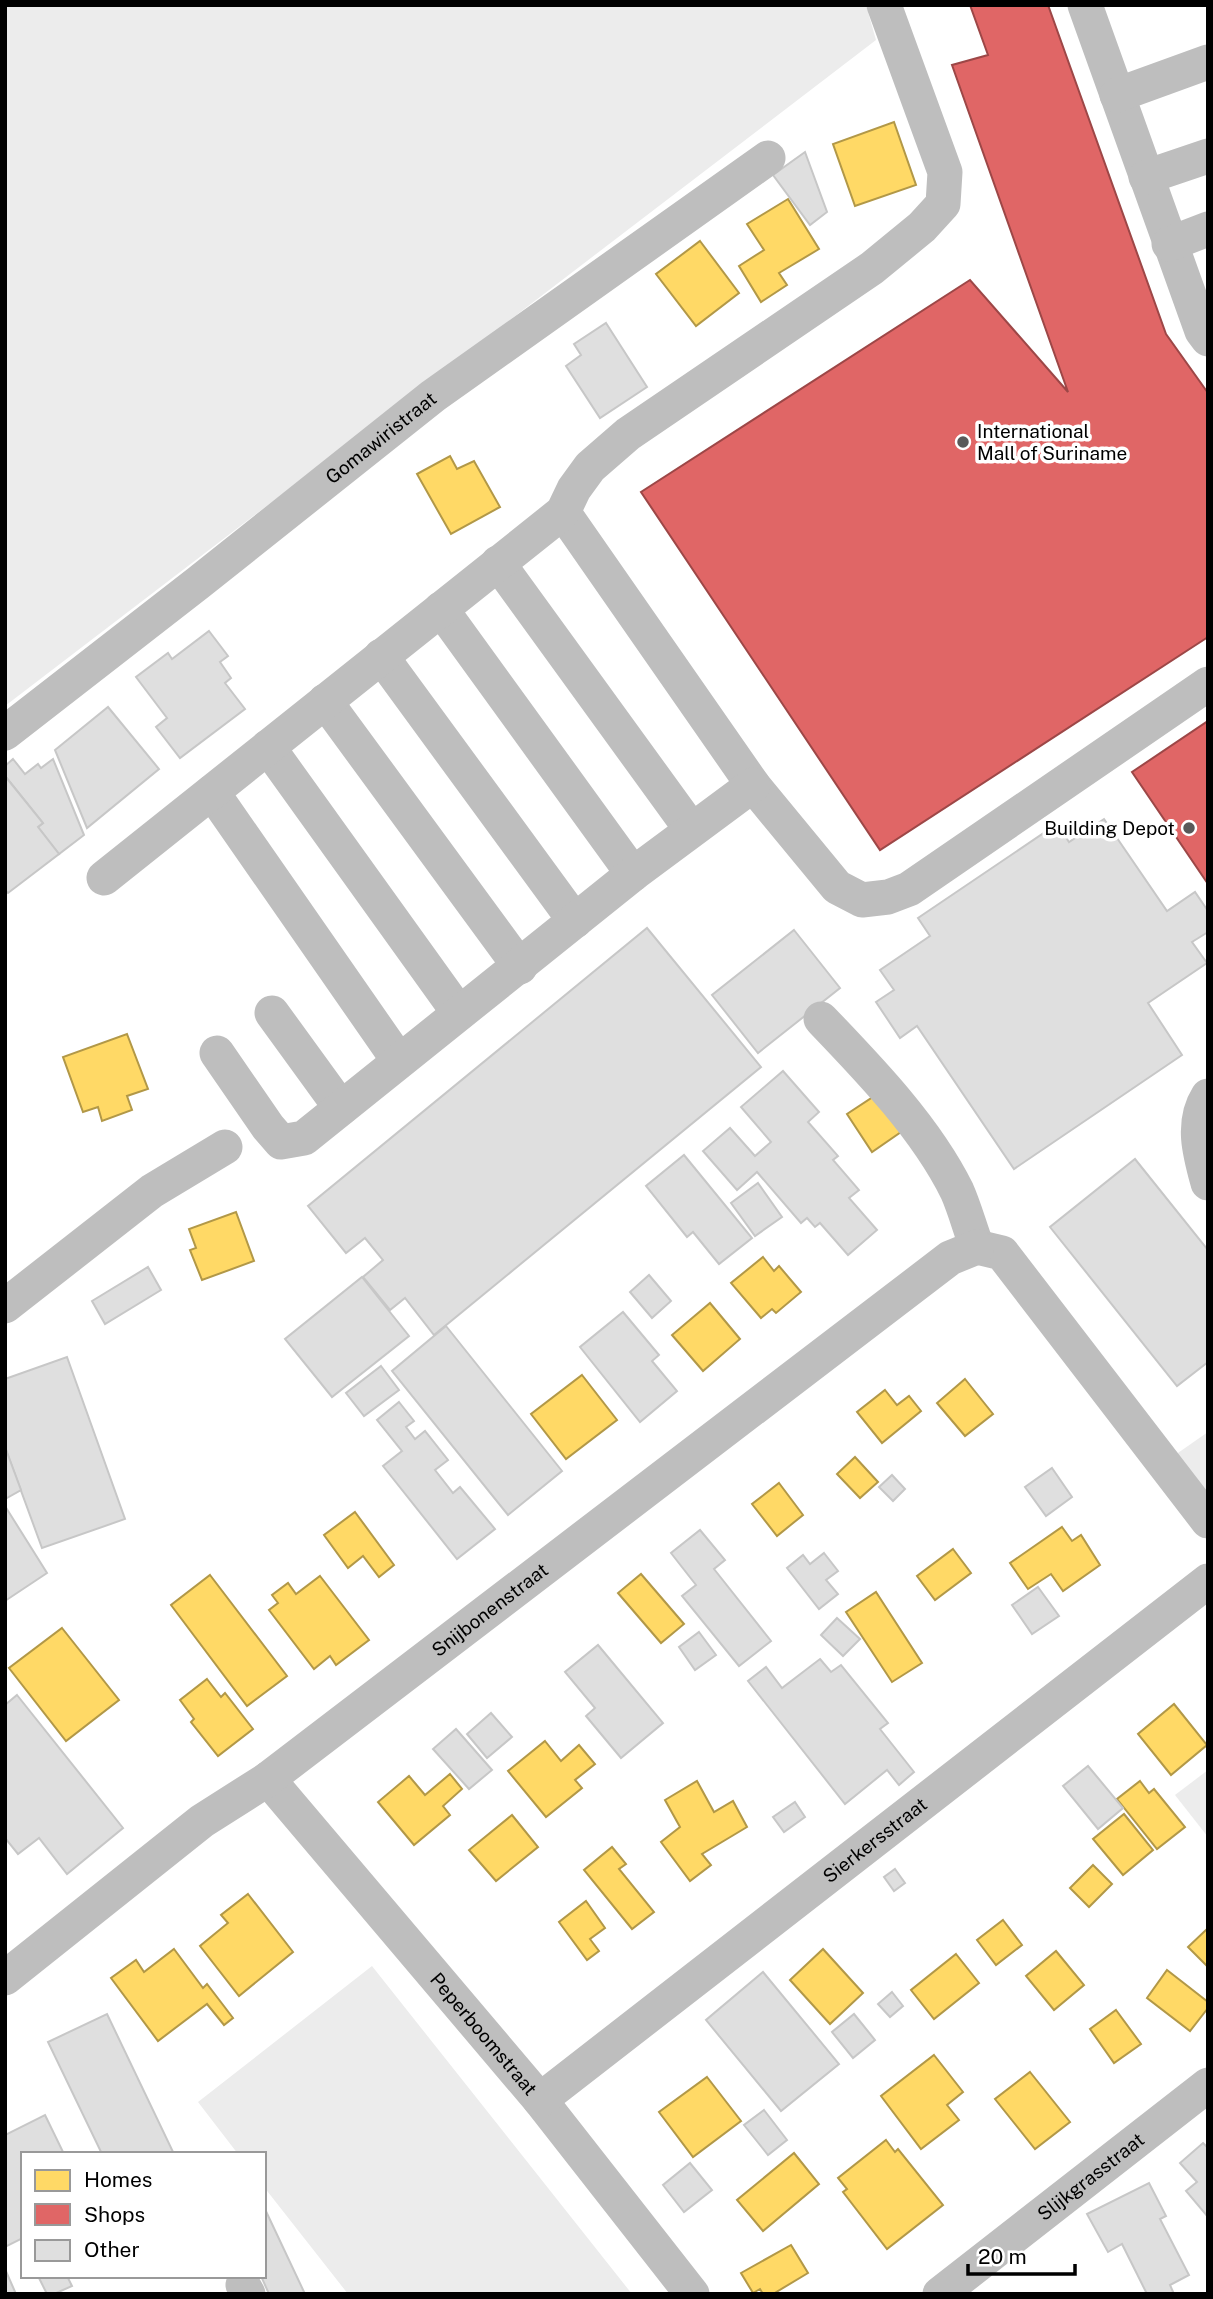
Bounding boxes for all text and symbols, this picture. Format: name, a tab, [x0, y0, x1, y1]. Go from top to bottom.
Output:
street label: Gomawiristraat	[321, 387, 440, 488]
place label: International Mall of Suriname	[977, 420, 1127, 464]
marker: International Mall of Suriname	[955, 434, 971, 450]
place label: Building Depot	[1044, 817, 1175, 839]
marker: Building Depot	[1181, 820, 1197, 836]
street label: Snijbonenstraat	[427, 1558, 552, 1661]
street label: Sierkersstraat	[819, 1793, 931, 1887]
street label: Peperboomstraat	[426, 1968, 542, 2099]
street label: Slijkgrasstraat	[1033, 2128, 1148, 2225]
legend	[21, 2152, 266, 2278]
text: Homes	[84, 2167, 152, 2192]
text: Shops	[84, 2202, 145, 2227]
scale bar	[968, 2232, 1075, 2276]
text: Other	[84, 2237, 140, 2262]
text: 20 m	[978, 2244, 1027, 2269]

